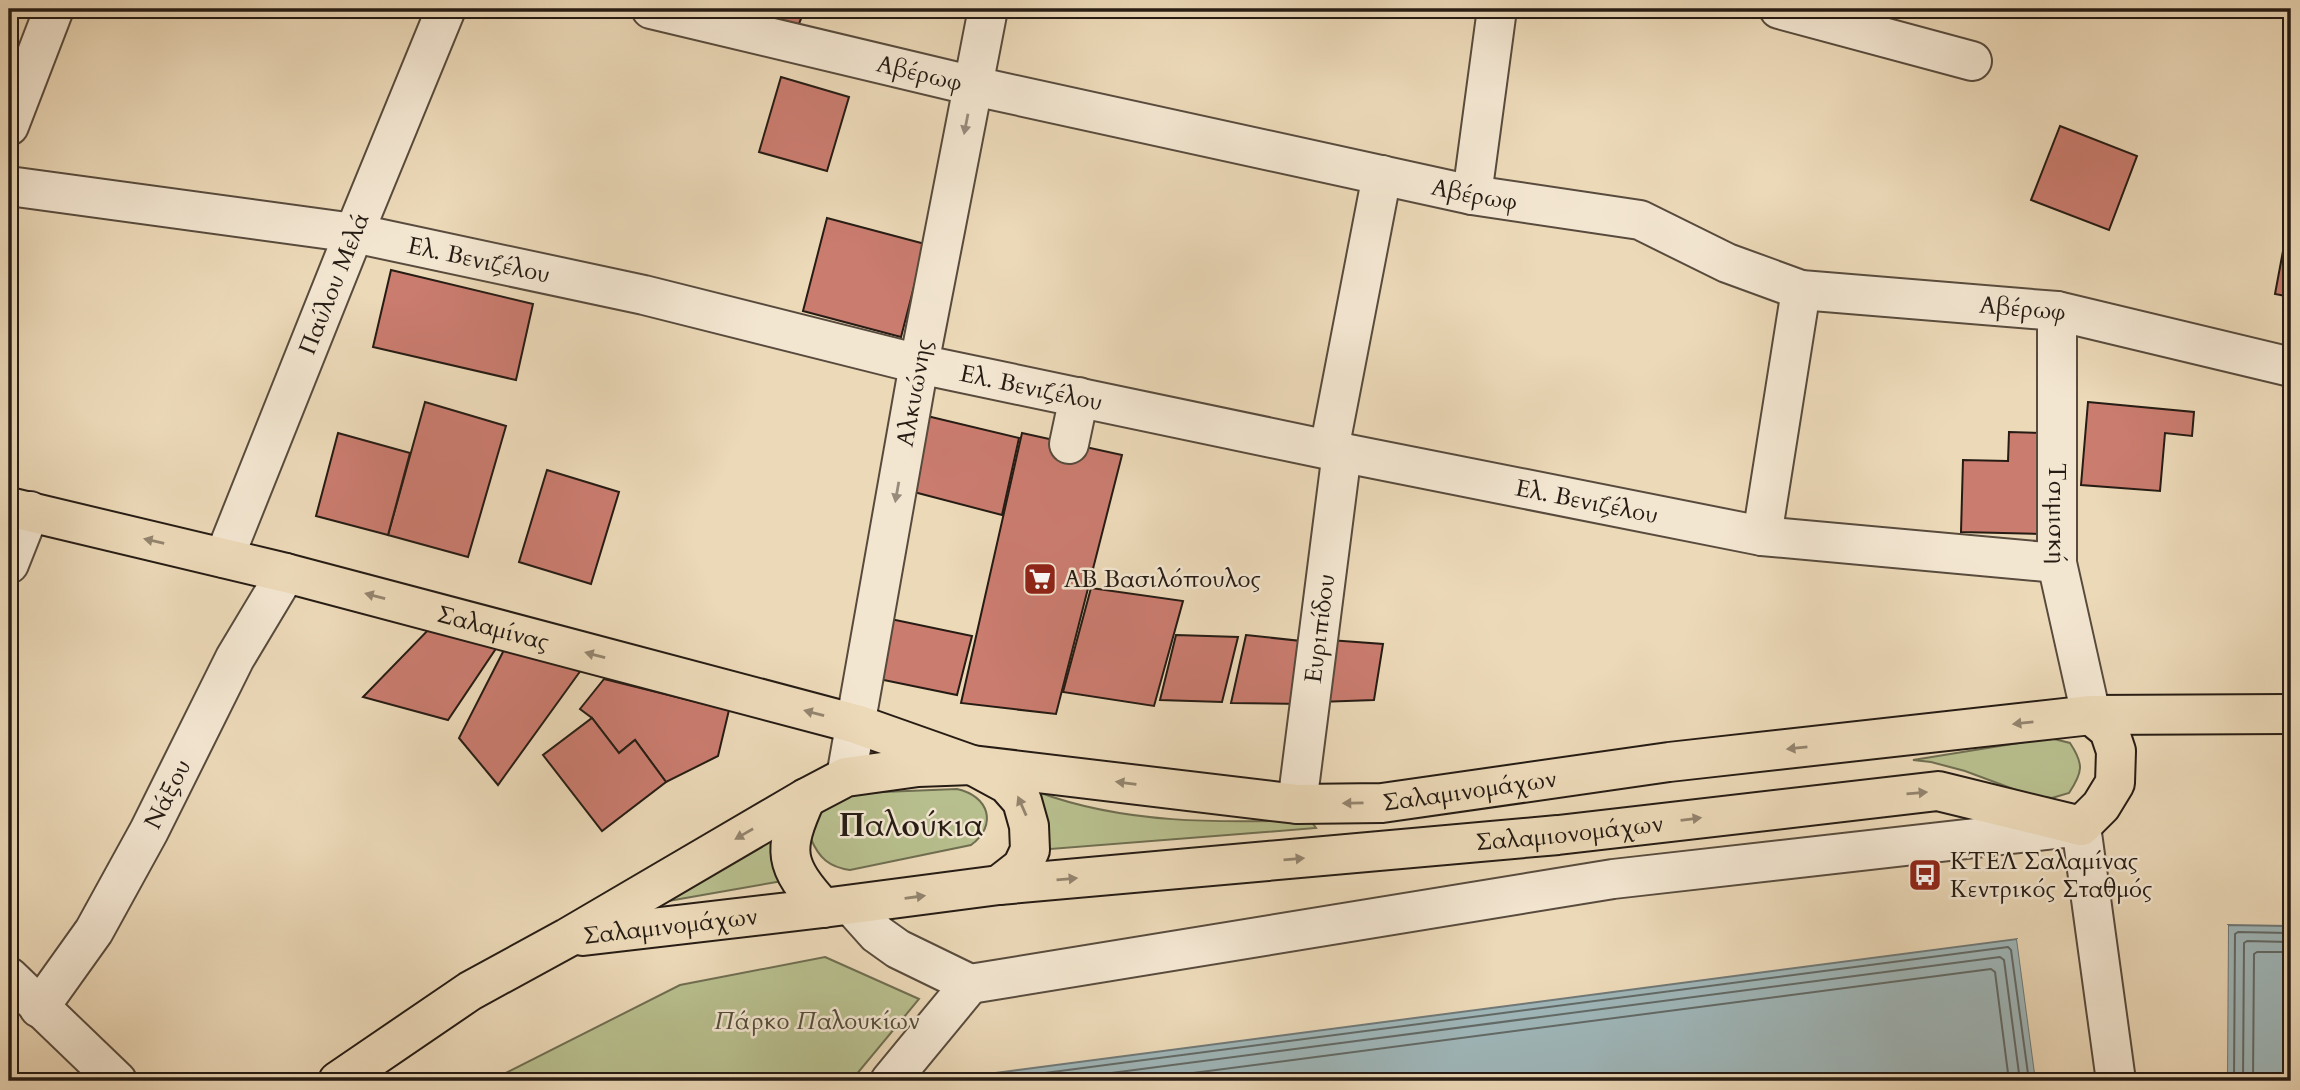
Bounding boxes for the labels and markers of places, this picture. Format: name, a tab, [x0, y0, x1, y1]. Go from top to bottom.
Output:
supermarket icon: ΑΒ Βασιλόπουλος	[1021, 560, 1059, 598]
place label: ΑΒ Βασιλόπουλος	[1064, 563, 1261, 596]
place label: ΚΤΕΛ Σαλαμίνας Κεντρικός Σταθμός	[1950, 845, 2152, 906]
bus stop icon: ΚΤΕΛ Σαλαμίνας Κεντρικός Σταθμός	[1906, 856, 1944, 894]

